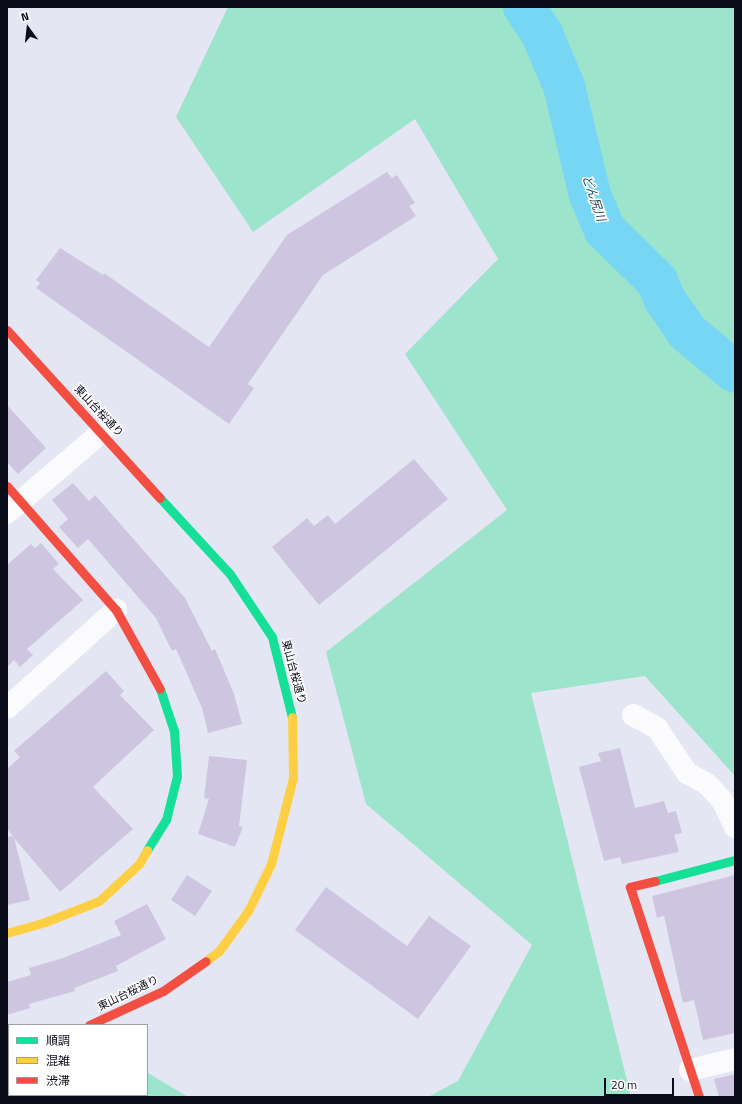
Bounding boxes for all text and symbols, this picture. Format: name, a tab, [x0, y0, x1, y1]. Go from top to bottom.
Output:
north arrow	[8, 8, 48, 48]
text: N	[19, 8, 31, 25]
water label: どん尻川	[579, 173, 609, 223]
street label: 東山台桜通り	[72, 382, 126, 440]
street label: 東山台桜通り	[279, 638, 309, 706]
street label: 東山台桜通り	[95, 973, 161, 1013]
legend	[8, 1024, 148, 1096]
text: 順調	[46, 1031, 70, 1050]
text: 混雑	[46, 1051, 70, 1070]
scale bar	[606, 1070, 676, 1096]
text: 渋滞	[46, 1071, 70, 1090]
text: 20 m	[611, 1075, 637, 1094]

